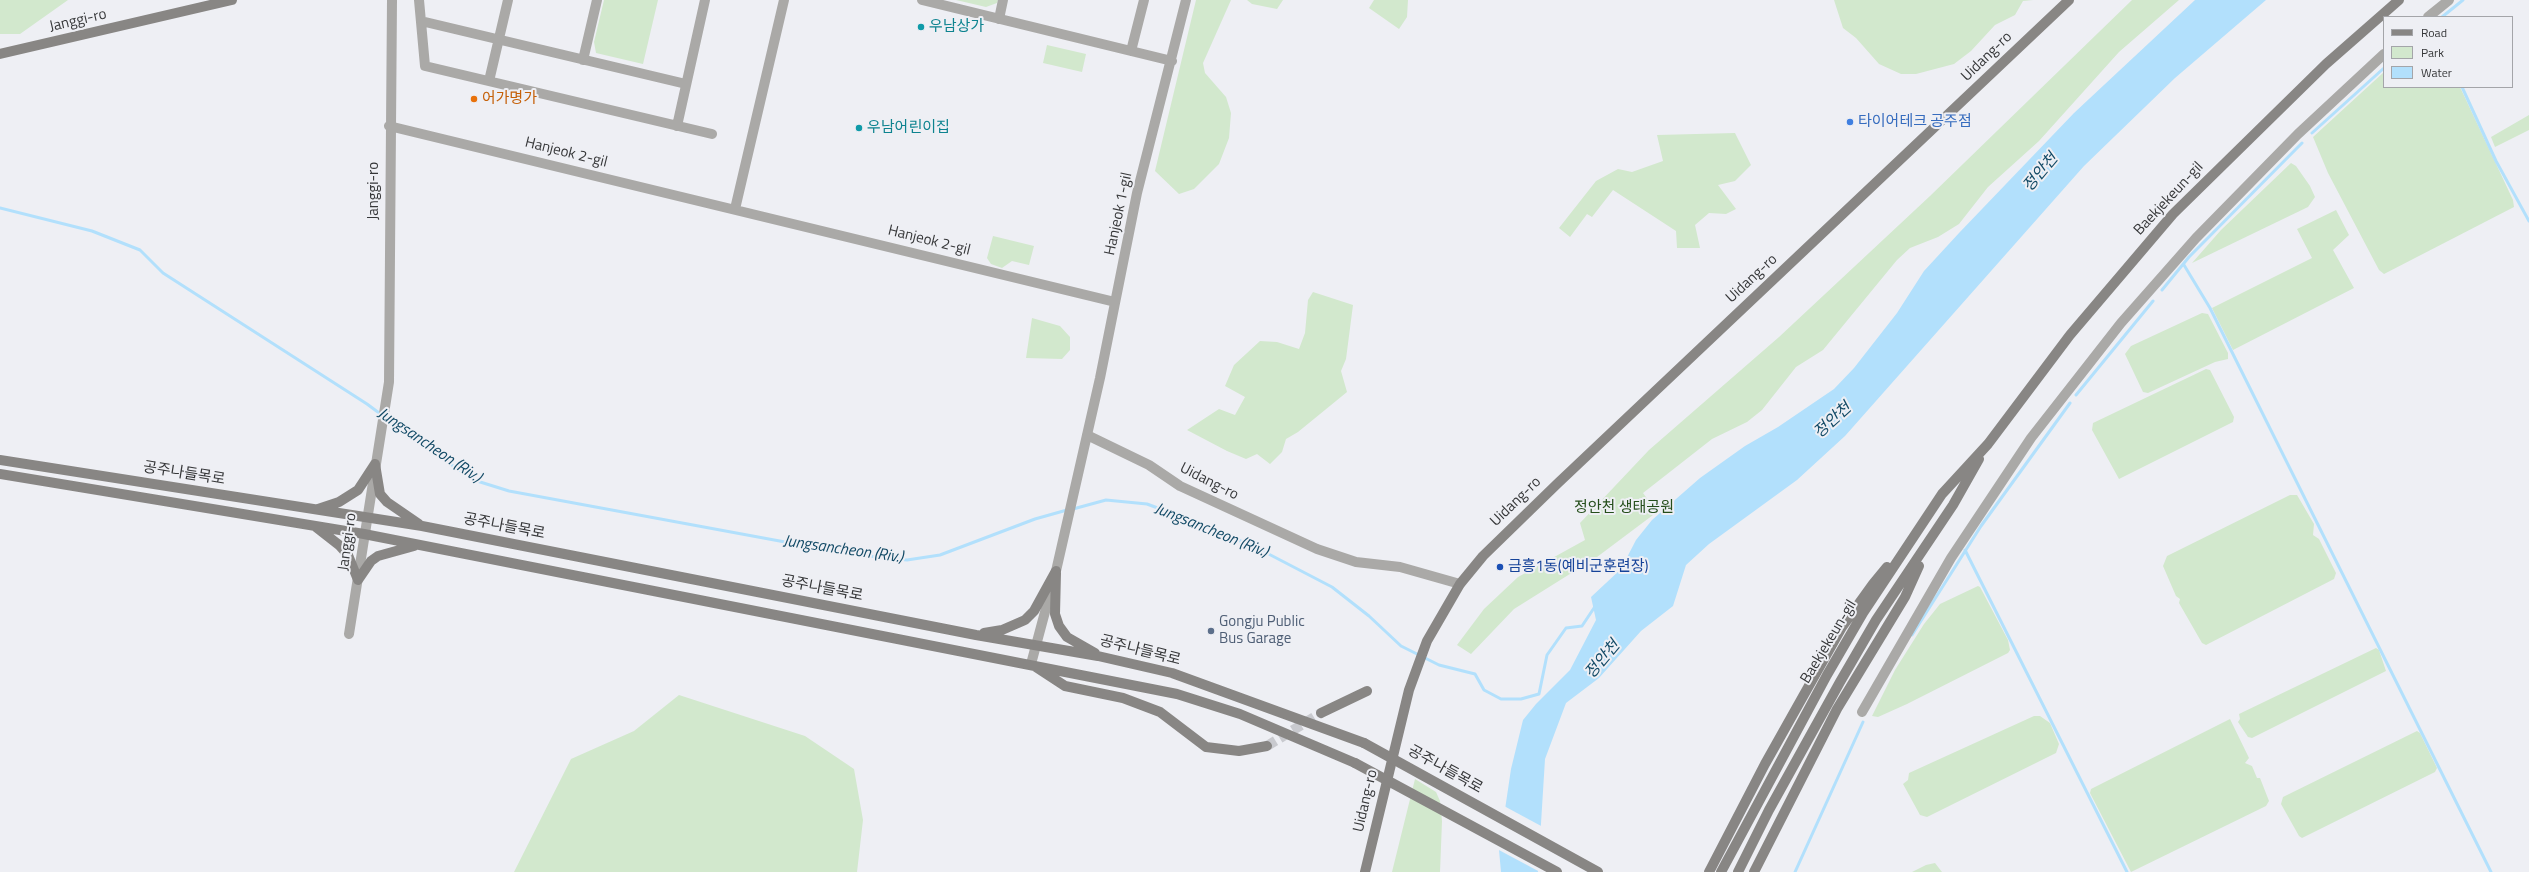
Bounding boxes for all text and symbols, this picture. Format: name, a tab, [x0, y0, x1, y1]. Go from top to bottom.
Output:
street label: Janggi-ro	[48, 6, 108, 36]
legend	[2383, 16, 2513, 88]
place label: 우남상가	[929, 18, 984, 36]
marker: 우남상가	[916, 22, 926, 32]
text: Road	[2421, 23, 2447, 42]
street label: Uidang-ro	[1958, 28, 2016, 86]
text: Park	[2421, 43, 2444, 62]
text: Water	[2421, 63, 2452, 82]
place label: 어가명가	[482, 90, 537, 108]
marker: 어가명가	[469, 94, 479, 104]
place label: 타이어테크 공주점	[1858, 113, 1972, 131]
marker: 타이어테크 공주점	[1845, 117, 1855, 127]
place label: 우남어린이집	[867, 119, 950, 137]
marker: 우남어린이집	[854, 123, 864, 133]
street label: Hanjeok 2-gil	[523, 134, 609, 172]
water label: 정안천	[2019, 150, 2063, 196]
street label: Baekjekeun-gil	[2130, 158, 2208, 240]
street label: Janggi-ro	[365, 162, 383, 220]
street label: Hanjeok 1-gil	[1101, 171, 1137, 257]
street label: Hanjeok 2-gil	[886, 222, 972, 260]
street label: Uidang-ro	[1723, 251, 1781, 307]
water label: 정안천	[1810, 399, 1856, 443]
water label: Jungsancheon (Riv.)	[374, 404, 484, 488]
street label: 공주나들목로	[142, 459, 226, 489]
street label: Uidang-ro	[1177, 460, 1241, 504]
street label: Uidang-ro	[1487, 473, 1545, 531]
park label: 정안천 생태공원	[1574, 499, 1674, 517]
water label: Jungsancheon (Riv.)	[1152, 500, 1270, 562]
street label: 공주나들목로	[462, 510, 546, 544]
street label: Janggi-ro	[335, 512, 361, 572]
water label: Jungsancheon (Riv.)	[782, 532, 904, 568]
place label: 금흥1동(예비군훈련장)	[1508, 558, 1649, 576]
marker: 금흥1동(예비군훈련장)	[1495, 562, 1505, 572]
street label: 공주나들목로	[780, 572, 864, 606]
street label: Baekjekeun-gil	[1797, 597, 1861, 687]
place label: Gongju Public Bus Garage	[1219, 613, 1305, 648]
marker: Gongju Public Bus Garage	[1206, 626, 1216, 636]
street label: 공주나들목로	[1098, 632, 1182, 670]
water label: 정안천	[1581, 637, 1625, 683]
street label: 공주나들목로	[1404, 742, 1486, 798]
street label: Uidang-ro	[1350, 768, 1382, 834]

